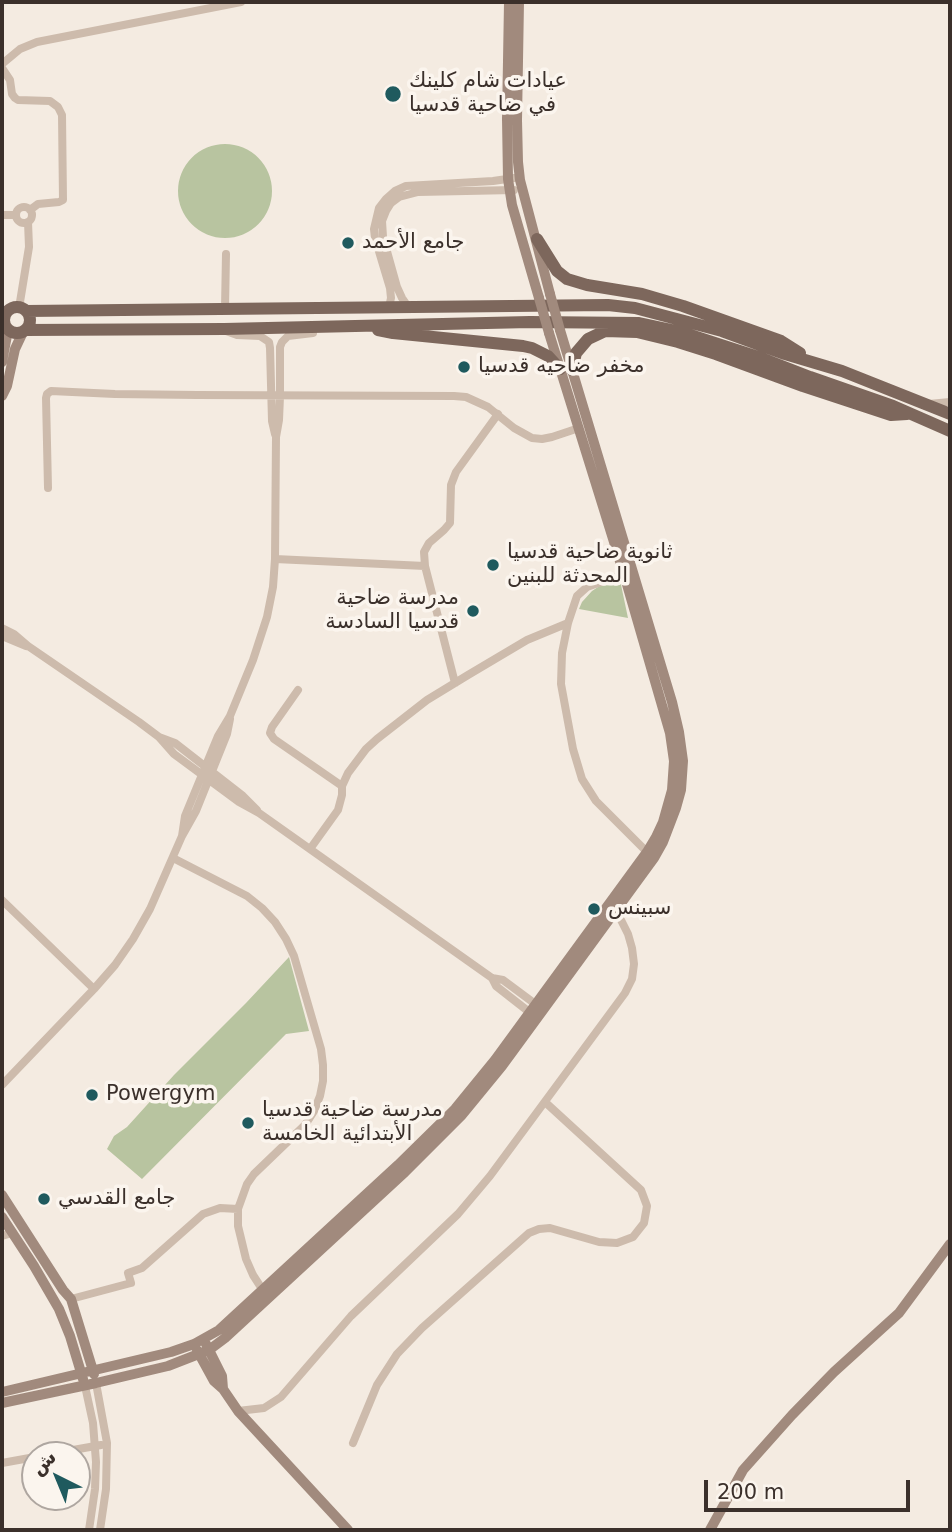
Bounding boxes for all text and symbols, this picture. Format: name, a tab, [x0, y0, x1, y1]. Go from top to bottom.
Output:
place label: عيادات شام كلينك في ضاحية قدسيا	[409, 69, 567, 119]
marker: عيادات شام كلينك في ضاحية قدسيا	[383, 84, 403, 104]
place label: جامع الأحمد	[362, 230, 464, 256]
marker: جامع الأحمد	[340, 235, 356, 251]
place label: مخفر ضاحيه قدسيا	[478, 354, 645, 380]
marker: مخفر ضاحيه قدسيا	[456, 359, 472, 375]
place label: ثانوية ضاحية قدسيا المحدثة للبنين	[507, 540, 673, 590]
marker: ثانوية ضاحية قدسيا المحدثة للبنين	[485, 557, 501, 573]
place label: مدرسة ضاحية قدسيا السادسة	[325, 586, 459, 636]
marker: مدرسة ضاحية قدسيا السادسة	[465, 603, 481, 619]
place label: سبينس	[608, 896, 671, 922]
marker: سبينس	[586, 901, 602, 917]
place label: Powergym	[106, 1082, 215, 1108]
marker: Powergym	[84, 1087, 100, 1103]
place label: مدرسة ضاحية قدسيا الأبتدائية الخامسة	[262, 1098, 443, 1148]
marker: مدرسة ضاحية قدسيا الأبتدائية الخامسة	[240, 1115, 256, 1131]
place label: جامع القدسي	[58, 1186, 175, 1212]
marker: جامع القدسي	[36, 1191, 52, 1207]
north arrow	[21, 1441, 91, 1511]
text: ش	[26, 1445, 60, 1479]
scale bar	[707, 1466, 914, 1510]
text: 200 m	[717, 1480, 784, 1504]

